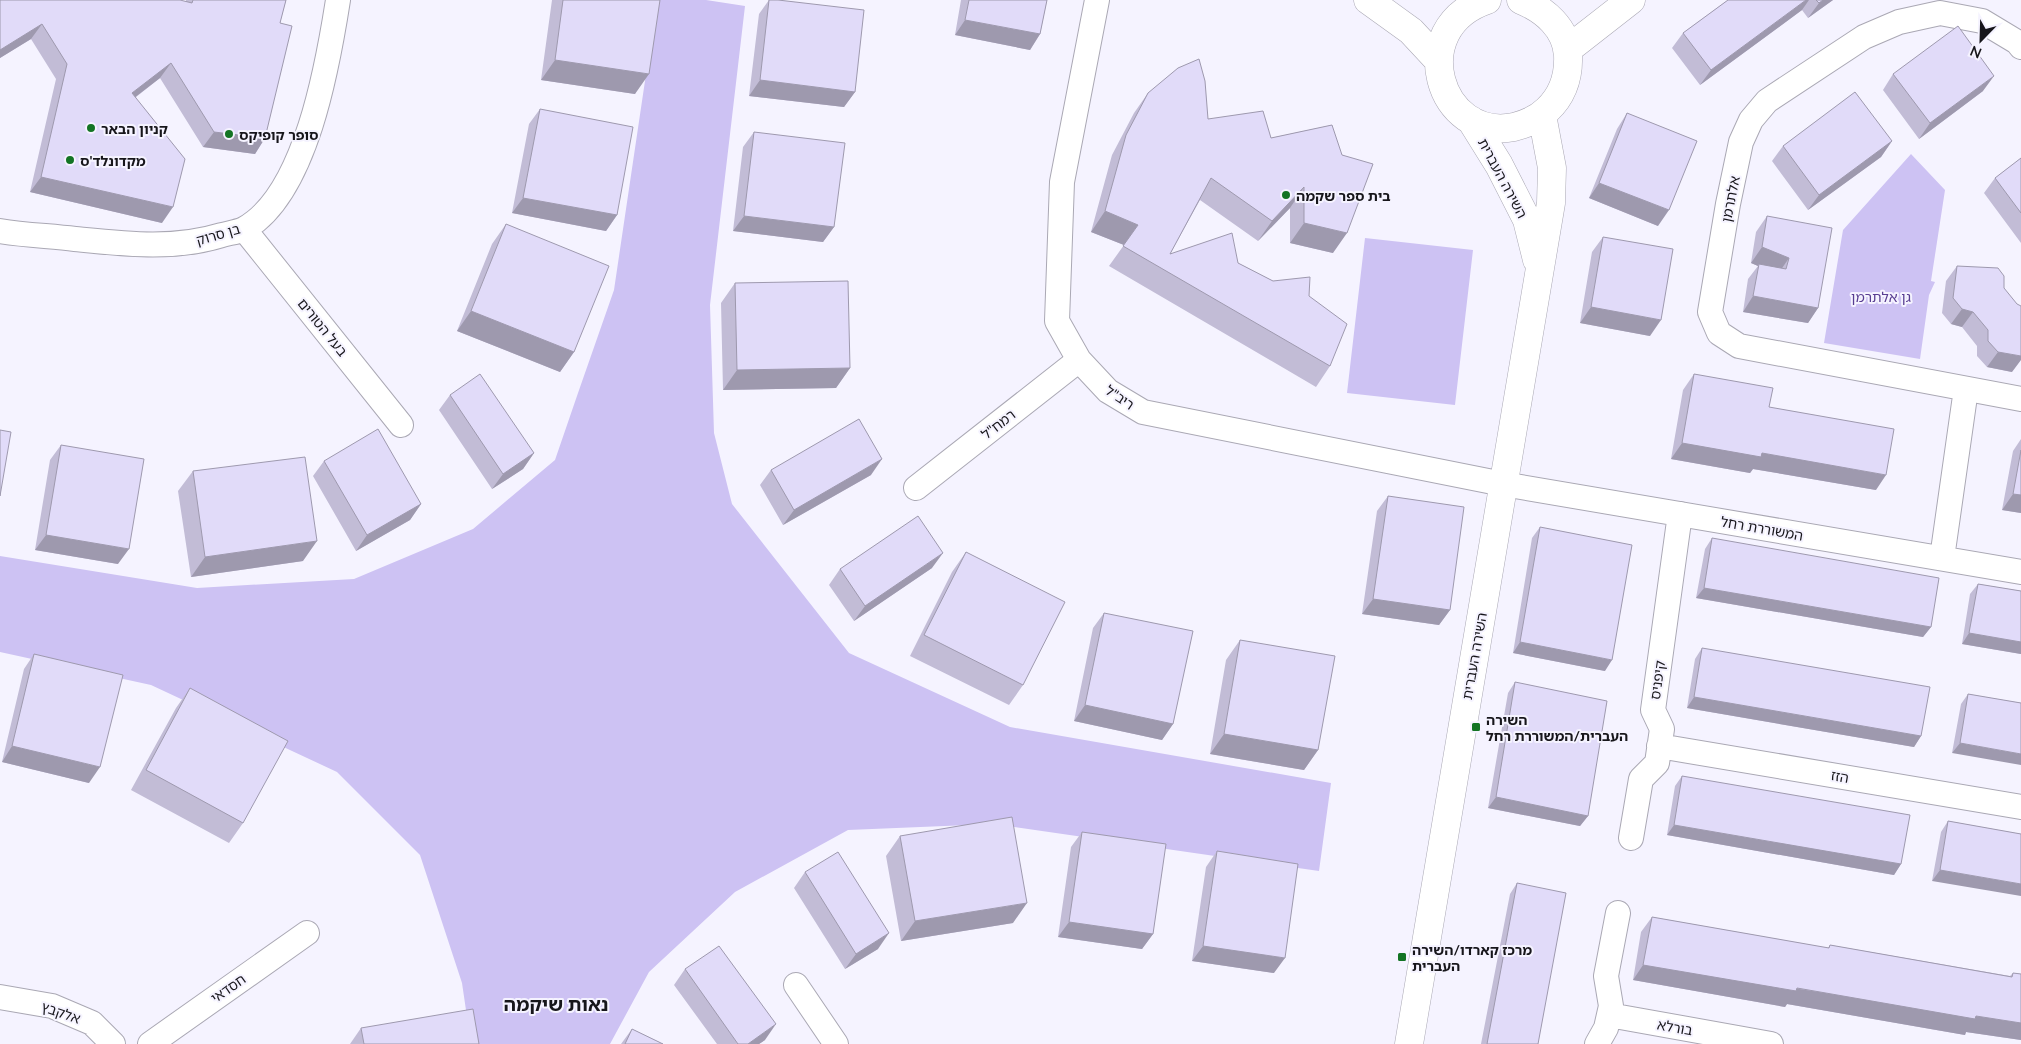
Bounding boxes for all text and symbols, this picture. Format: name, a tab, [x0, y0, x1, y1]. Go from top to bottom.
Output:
north arrow	[1956, 15, 2006, 65]
text: N	[1967, 42, 1984, 62]
place label: קניון הבאר	[101, 120, 168, 137]
marker: קניון הבאר	[85, 122, 97, 134]
place label: סופר קופיקס	[239, 126, 318, 143]
marker: סופר קופיקס	[223, 128, 235, 140]
street label: השירה העברית	[1475, 135, 1531, 221]
place label: מקדונלד'ס	[80, 152, 146, 169]
marker: מקדונלד'ס	[64, 154, 76, 166]
street label: אלתרמן	[1717, 174, 1743, 224]
place label: בית ספר שקמה	[1296, 187, 1391, 204]
marker: בית ספר שקמה	[1280, 189, 1292, 201]
street label: בן סרוק	[194, 220, 242, 248]
park label: גן אלתרמן	[1851, 288, 1911, 305]
street label: בעל הטורים	[295, 295, 351, 359]
street label: ריב"ל	[1102, 381, 1138, 413]
street label: רמח"ל	[978, 406, 1018, 442]
street label: המשוררת רחל	[1719, 512, 1805, 544]
street label: השירה העברית	[1458, 611, 1490, 701]
street label: קיפניס	[1646, 659, 1668, 701]
place label: השירה העברית/המשוררת רחל	[1486, 711, 1628, 744]
marker: השירה העברית/המשוררת רחל	[1470, 721, 1482, 733]
street label: הזז	[1830, 766, 1850, 786]
place label: מרכז קארדו/השירה העברית	[1412, 941, 1532, 974]
marker: מרכז קארדו/השירה העברית	[1396, 951, 1408, 963]
street label: חסדאי	[207, 970, 249, 1006]
district label: נאות שיקמה	[504, 992, 608, 1015]
street label: אלקבץ	[39, 997, 83, 1027]
street label: בורלא	[1656, 1016, 1694, 1038]

